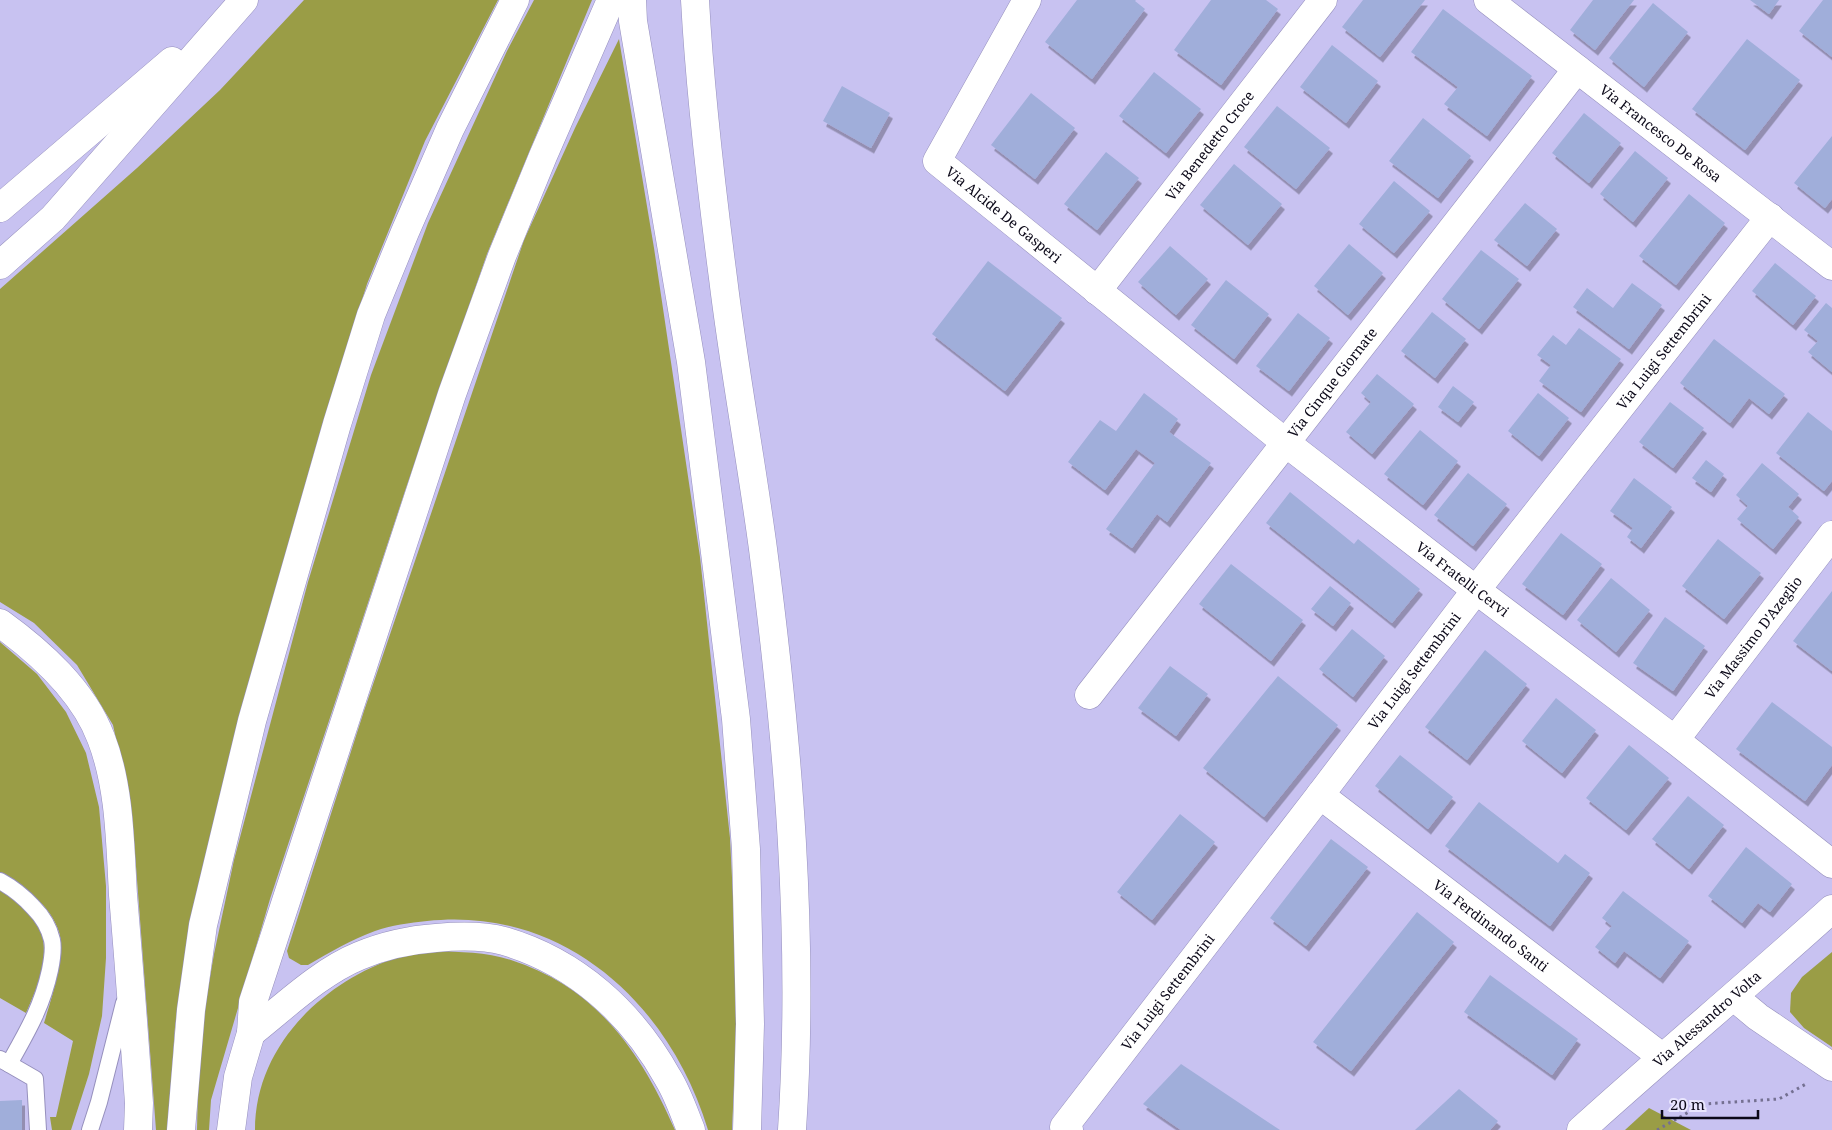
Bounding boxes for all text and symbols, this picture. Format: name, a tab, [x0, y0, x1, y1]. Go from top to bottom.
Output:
street label: Via Francesco De Rosa	[1596, 80, 1726, 186]
street label: Via Benedetto Croce	[1161, 87, 1258, 204]
street label: Via Alcide De Gasperi	[942, 162, 1066, 267]
street label: Via Luigi Settembrini	[1612, 289, 1715, 413]
street label: Via Cinque Giornate	[1283, 323, 1381, 441]
street label: Via Fratelli Cervi	[1412, 537, 1513, 621]
street label: Via Massimo D'Azeglio	[1700, 572, 1806, 702]
street label: Via Luigi Settembrini	[1363, 608, 1465, 733]
street label: Via Ferdinando Santi	[1429, 875, 1553, 976]
street label: Via Luigi Settembrini	[1117, 929, 1219, 1054]
street label: Via Alessandro Volta	[1649, 966, 1765, 1071]
scale bar	[1662, 1088, 1758, 1120]
text: 20 m	[1670, 1094, 1705, 1114]

